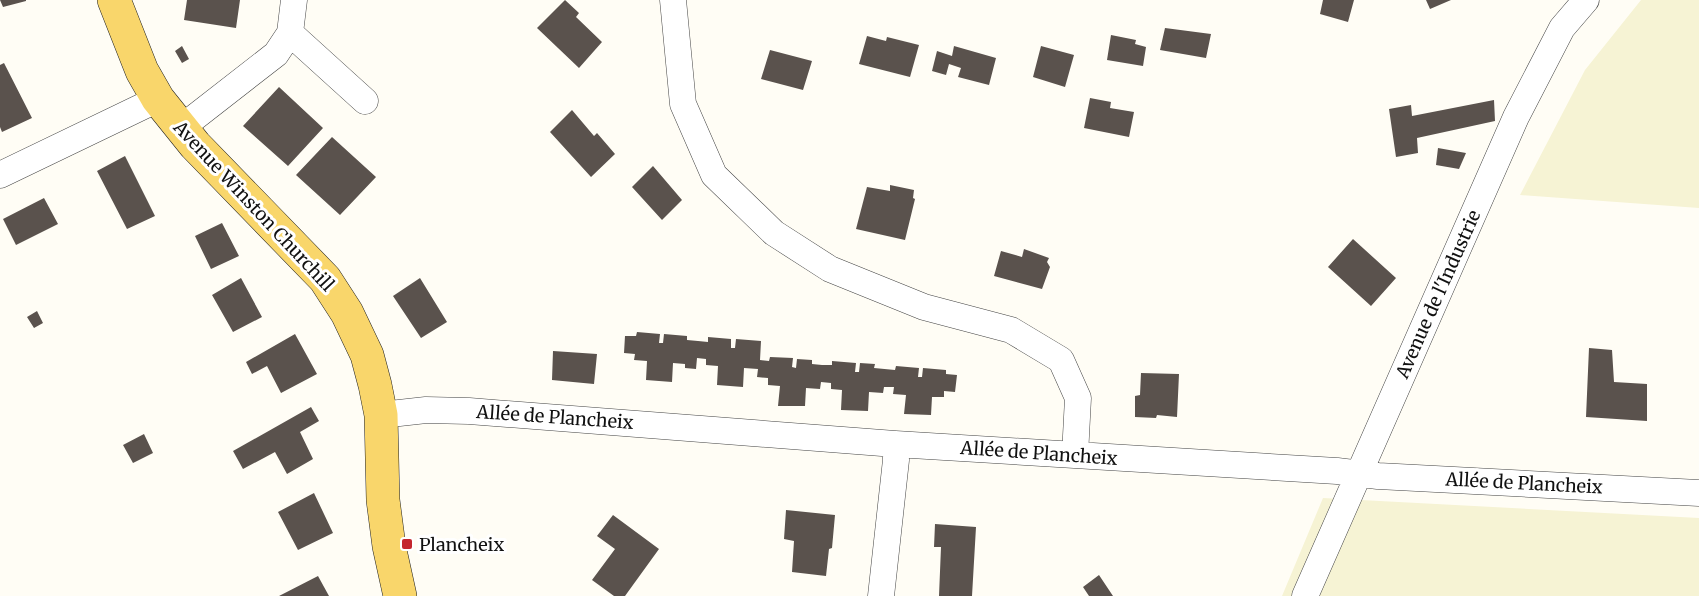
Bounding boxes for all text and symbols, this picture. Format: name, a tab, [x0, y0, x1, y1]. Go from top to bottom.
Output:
street label: Avenue Winston Churchill	[168, 115, 339, 296]
street label: Avenue de l'Industrie	[1390, 206, 1485, 383]
street label: Allée de Plancheix	[475, 400, 635, 434]
street label: Allée de Plancheix	[959, 436, 1119, 470]
street label: Allée de Plancheix	[1444, 467, 1603, 499]
place label: Plancheix	[419, 533, 504, 556]
marker: Plancheix	[400, 537, 414, 551]

